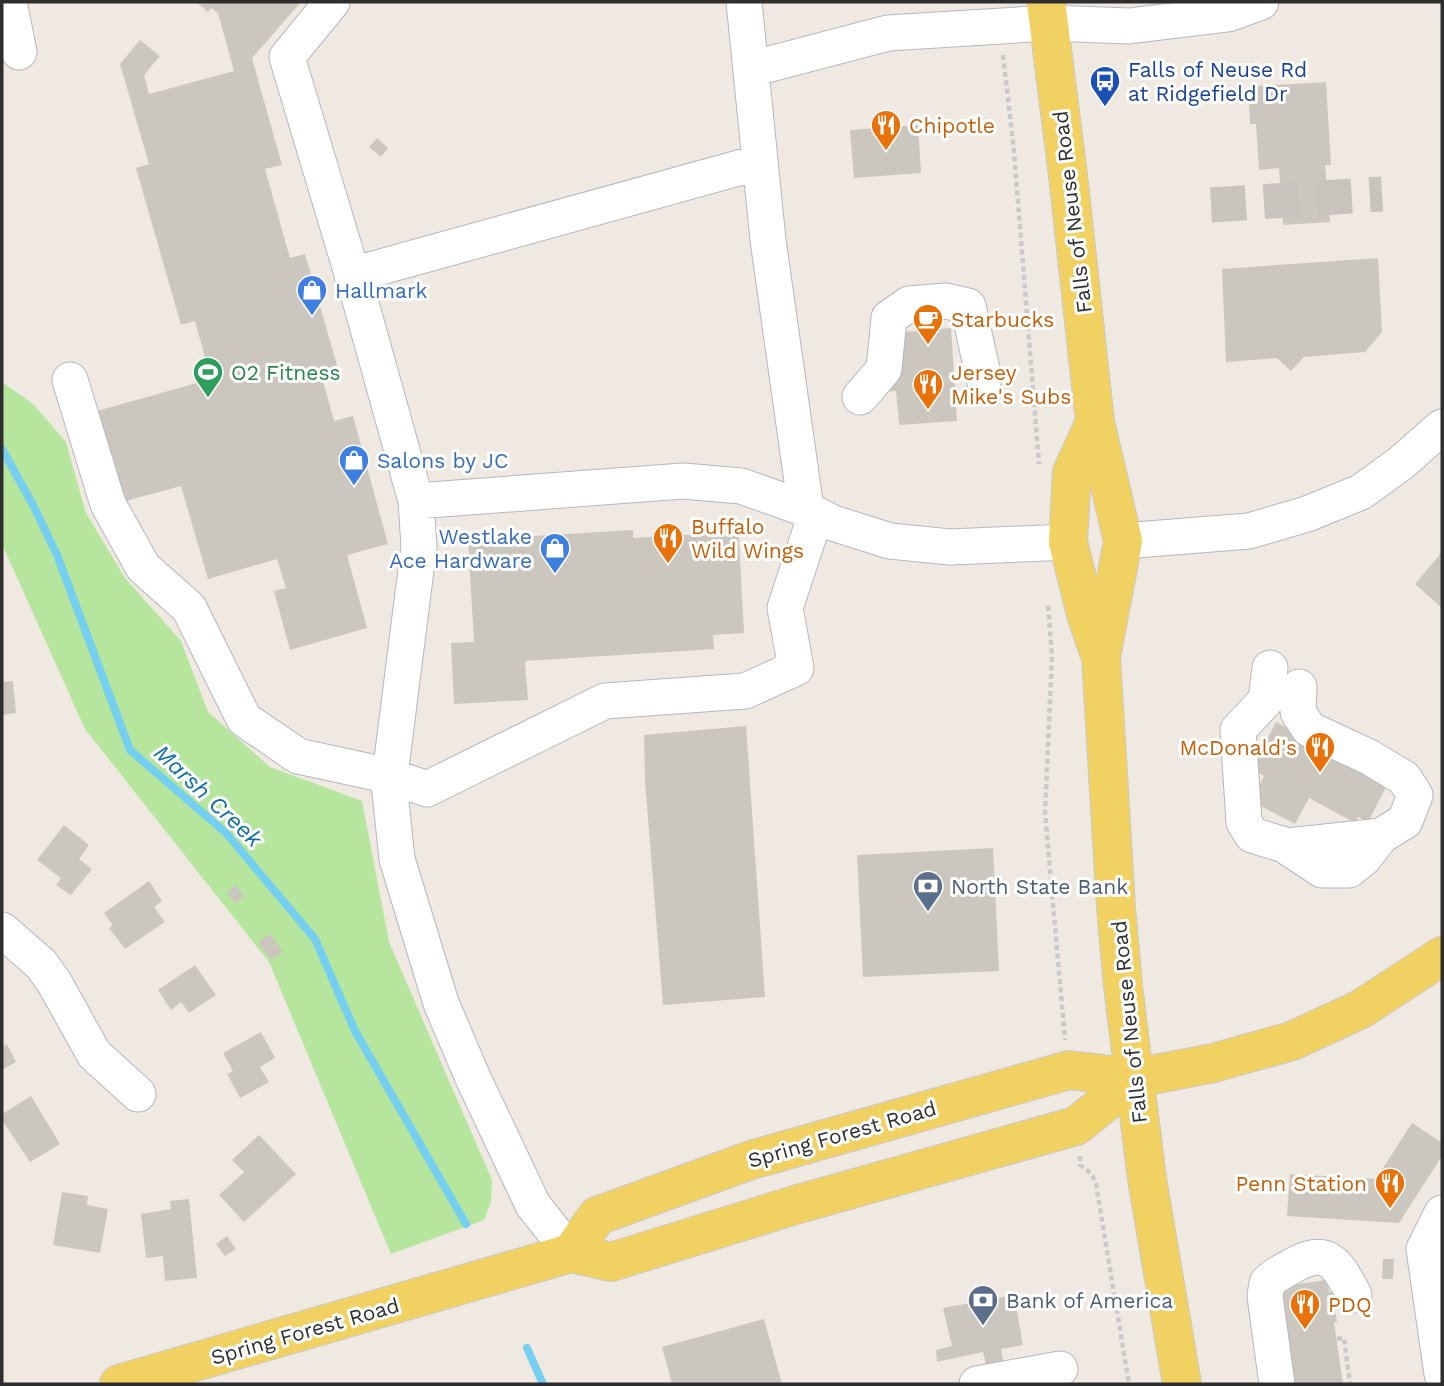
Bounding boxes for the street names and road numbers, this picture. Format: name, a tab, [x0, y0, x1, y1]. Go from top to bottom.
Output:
street label: Falls of Neuse Road	[1047, 109, 1097, 315]
street label: Falls of Neuse Road	[1106, 919, 1152, 1125]
street label: Spring Forest Road	[745, 1095, 939, 1173]
street label: Spring Forest Road	[208, 1292, 402, 1370]

